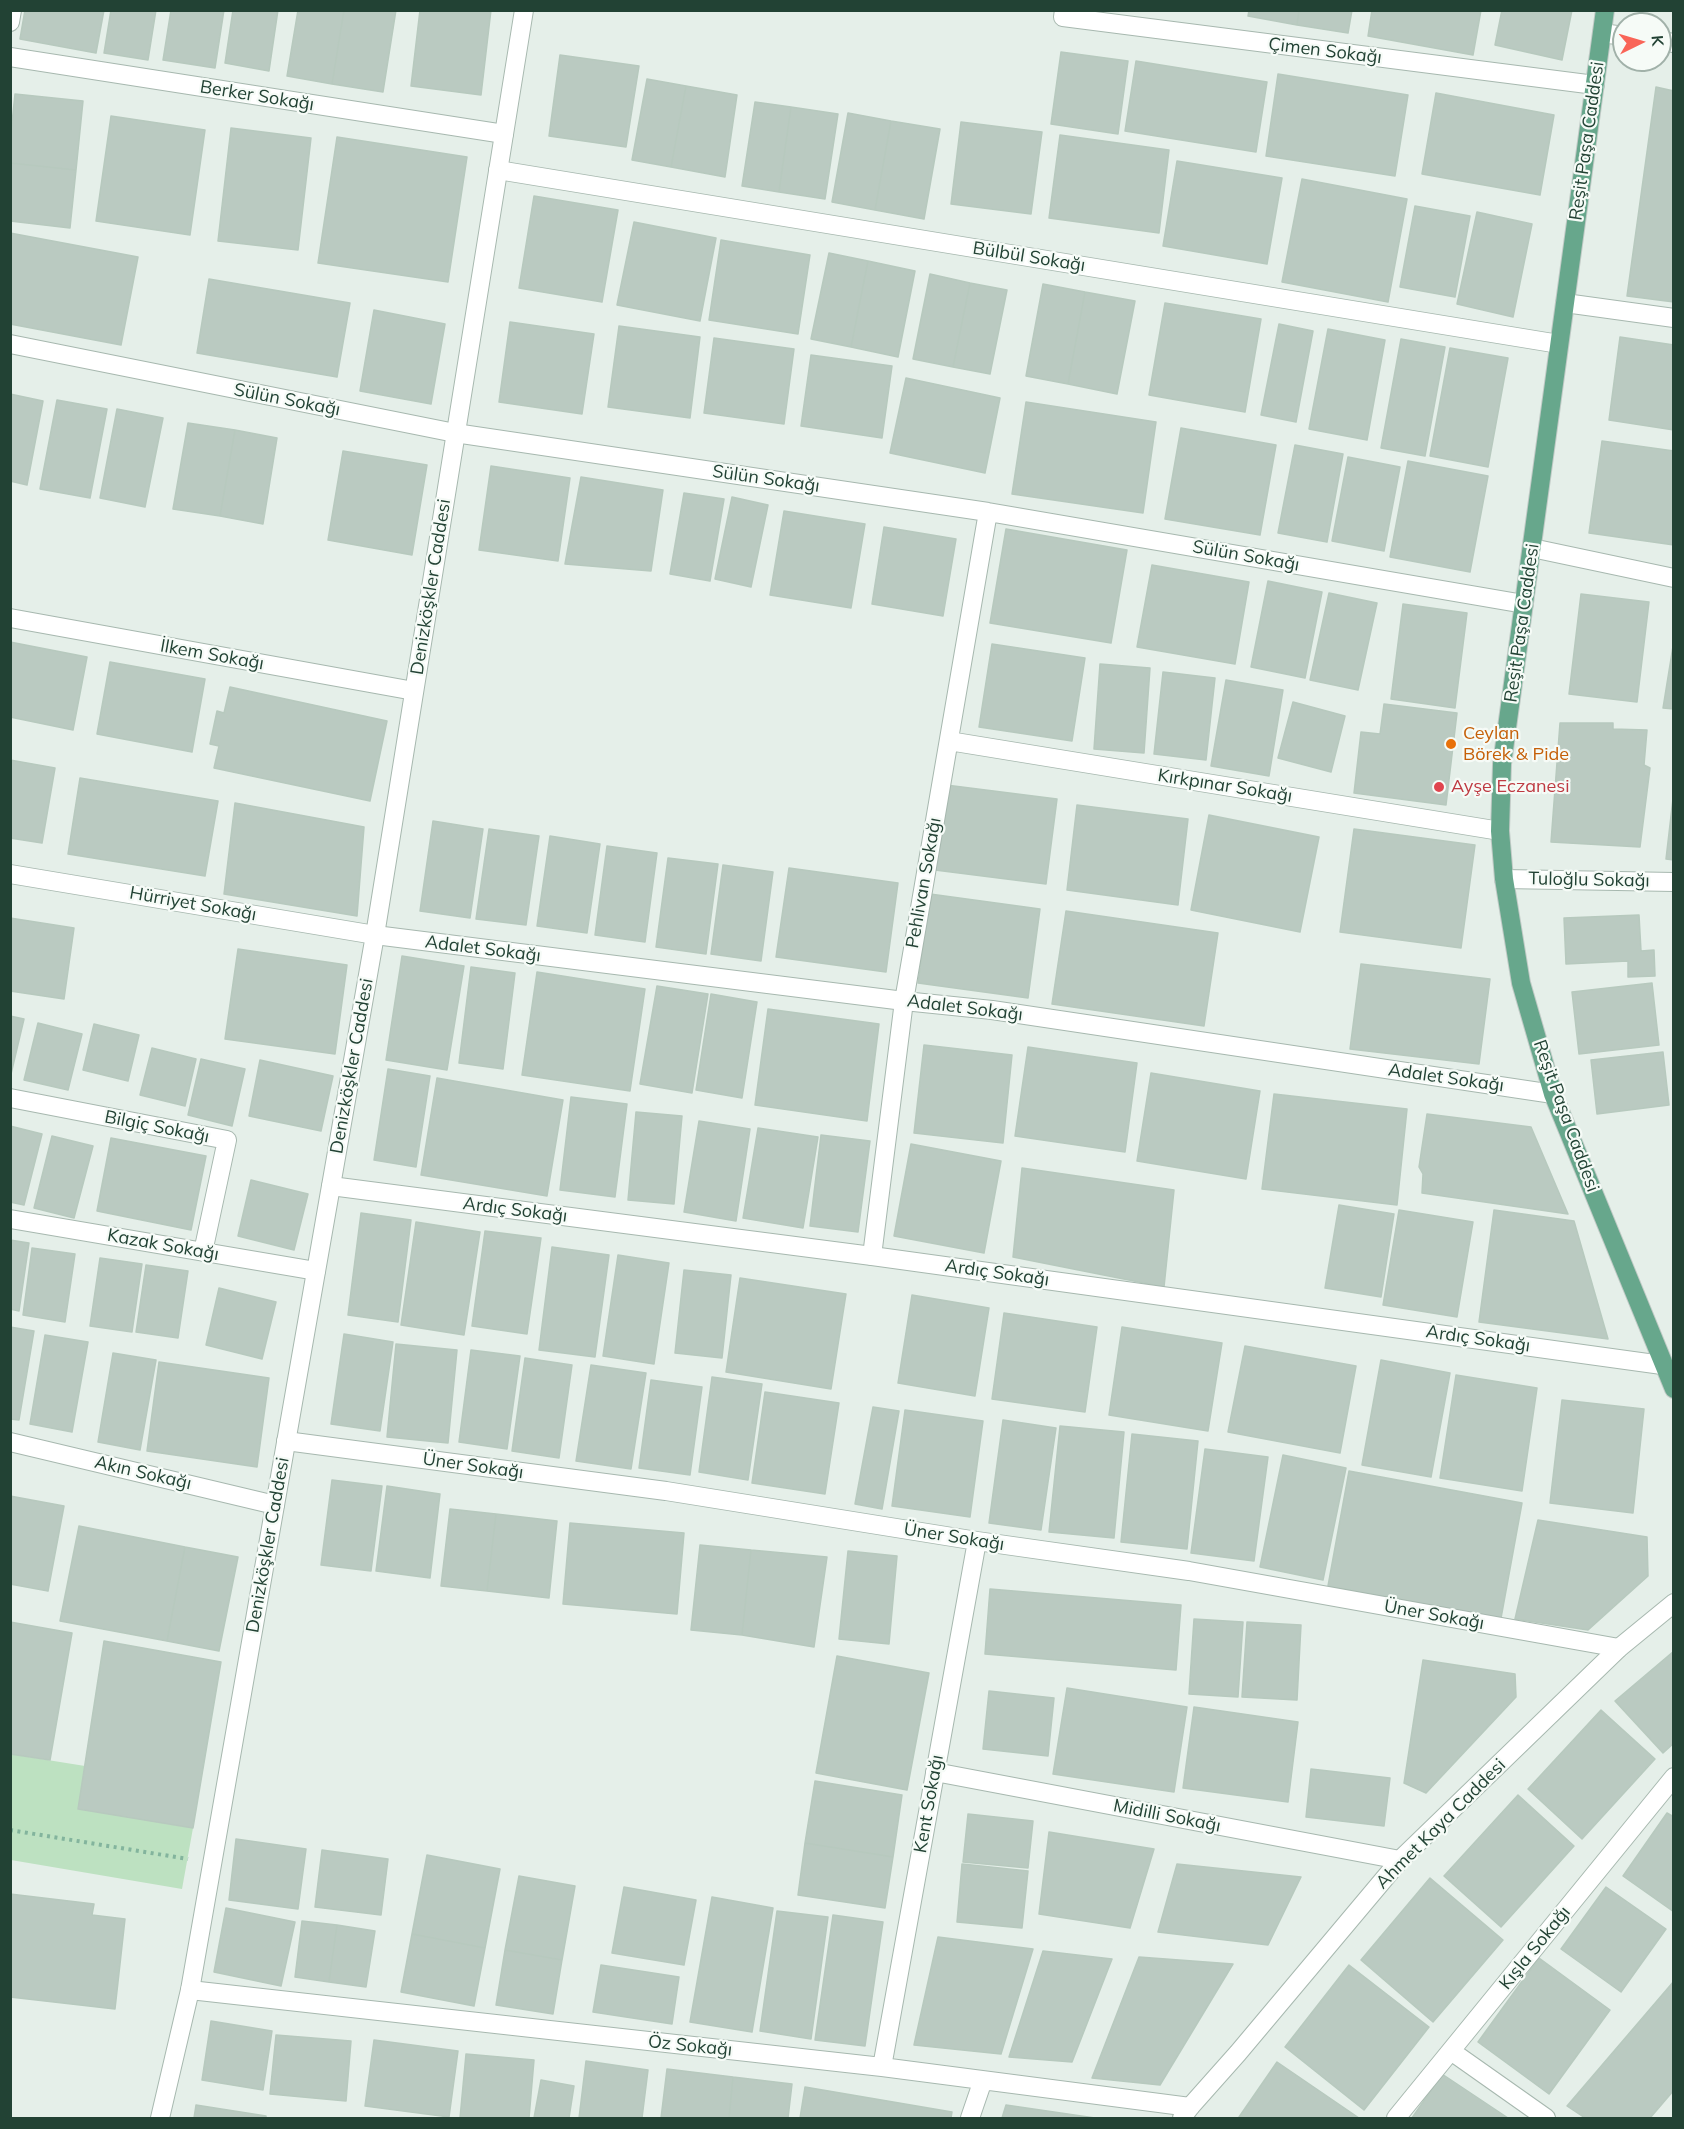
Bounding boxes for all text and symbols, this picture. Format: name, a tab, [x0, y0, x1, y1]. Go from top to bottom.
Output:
north arrow	[1612, 12, 1672, 72]
street label: Çimen Sokağı	[1267, 33, 1383, 69]
text: K	[1648, 34, 1668, 47]
street label: Reşit Paşa Caddesi	[1565, 60, 1609, 222]
street label: Berker Sokağı	[198, 76, 316, 116]
street label: Bülbül Sokağı	[971, 237, 1087, 277]
street label: Sülün Sokağı	[232, 379, 342, 421]
street label: Sülün Sokağı	[711, 461, 821, 497]
street label: Denizköşkler Caddesi	[406, 498, 456, 676]
street label: Sülün Sokağı	[1191, 536, 1301, 576]
street label: Reşit Paşa Caddesi	[1500, 542, 1544, 704]
street label: İlkem Sokağı	[158, 635, 266, 675]
place label: Ceylan Börek & Pide	[1463, 723, 1569, 766]
marker: Ceylan Börek & Pide	[1444, 737, 1458, 751]
street label: Kırkpınar Sokağı	[1156, 765, 1294, 807]
place label: Ayşe Eczanesi	[1451, 776, 1570, 798]
marker: Ayşe Eczanesi	[1432, 780, 1446, 794]
street label: Pehlivan Sokağı	[902, 816, 946, 950]
street label: Tuloğlu Sokağı	[1528, 868, 1650, 892]
street label: Hürriyet Sokağı	[128, 882, 258, 926]
street label: Adalet Sokağı	[424, 931, 542, 967]
street label: Denizköşkler Caddesi	[326, 977, 378, 1155]
street label: Adalet Sokağı	[906, 990, 1024, 1026]
street label: Reşit Paşa Caddesi	[1528, 1037, 1604, 1195]
street label: Adalet Sokağı	[1387, 1059, 1505, 1097]
street label: Bilgiç Sokağı	[103, 1106, 211, 1148]
street label: Ardıç Sokağı	[462, 1193, 568, 1227]
street label: Kazak Sokağı	[106, 1225, 220, 1265]
street label: Ardıç Sokağı	[944, 1255, 1050, 1291]
street label: Ardıç Sokağı	[1425, 1321, 1531, 1357]
street label: Üner Sokağı	[421, 1448, 525, 1484]
street label: Akın Sokağı	[93, 1451, 193, 1495]
street label: Denizköşkler Caddesi	[242, 1456, 294, 1634]
street label: Üner Sokağı	[902, 1518, 1006, 1556]
street label: Üner Sokağı	[1382, 1596, 1486, 1634]
street label: Kent Sokağı	[910, 1753, 948, 1855]
street label: Ahmet Kaya Caddesi	[1372, 1755, 1510, 1893]
street label: Midilli Sokağı	[1111, 1795, 1223, 1837]
street label: Kışla Sokağı	[1495, 1902, 1575, 1994]
street label: Öz Sokağı	[647, 2031, 733, 2061]

